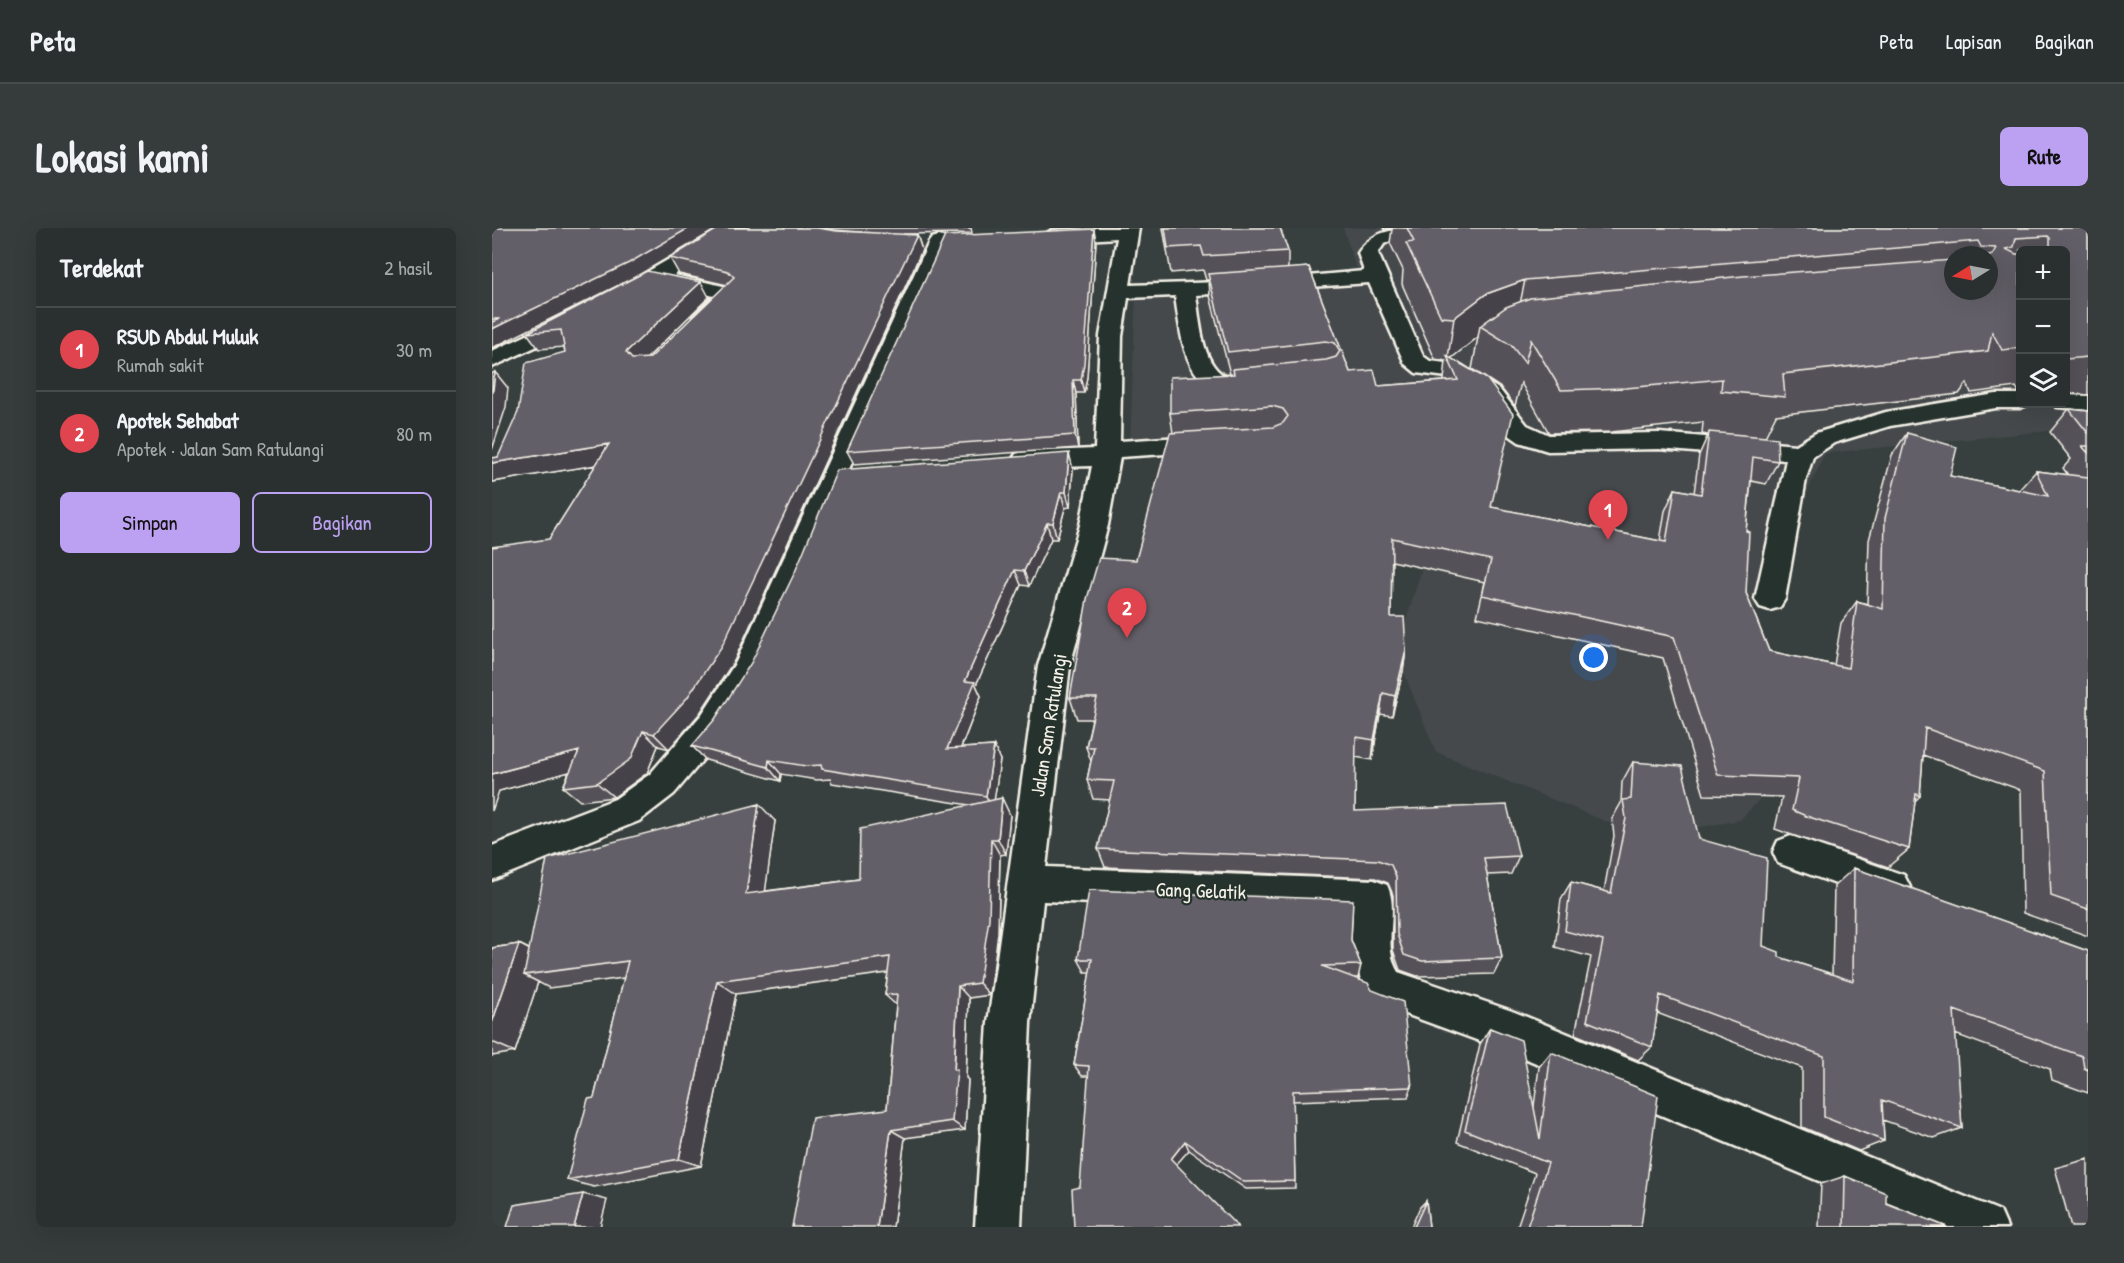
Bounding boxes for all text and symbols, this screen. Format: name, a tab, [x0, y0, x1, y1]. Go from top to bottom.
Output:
text: Peta	[30, 22, 75, 60]
text: Peta	[1879, 27, 1913, 56]
text: Lapisan	[1946, 27, 2002, 56]
text: Bagikan	[2035, 27, 2094, 56]
button: Rute	[2000, 127, 2088, 186]
text: Lokasi kami	[36, 128, 210, 185]
north arrow	[1944, 246, 1998, 300]
map controls	[2016, 246, 2070, 408]
button: +	[2016, 246, 2070, 300]
text: Terdekat	[60, 250, 143, 285]
text: 2 hasil	[384, 254, 432, 281]
button: −	[2016, 300, 2070, 354]
text: RSUD Abdul Muluk	[117, 321, 258, 351]
text: 1	[76, 336, 83, 363]
text: 30 m	[396, 336, 432, 363]
text: Rumah sakit	[117, 351, 204, 378]
button: layers	[2016, 354, 2070, 408]
text: Apotek Sehabat	[117, 405, 239, 435]
text: 2	[75, 420, 84, 447]
text: 80 m	[396, 420, 432, 447]
text: Apotek · Jalan Sam Ratulangi	[117, 435, 324, 462]
pin: 1	[1588, 490, 1628, 540]
button: Simpan	[60, 492, 240, 553]
button: Bagikan	[252, 492, 432, 553]
pin: 2	[1108, 588, 1146, 638]
your location	[1579, 643, 1608, 672]
street label: Jalan Sam Ratulangi	[1023, 651, 1073, 799]
street label: Gang Gelatik	[1155, 875, 1247, 905]

